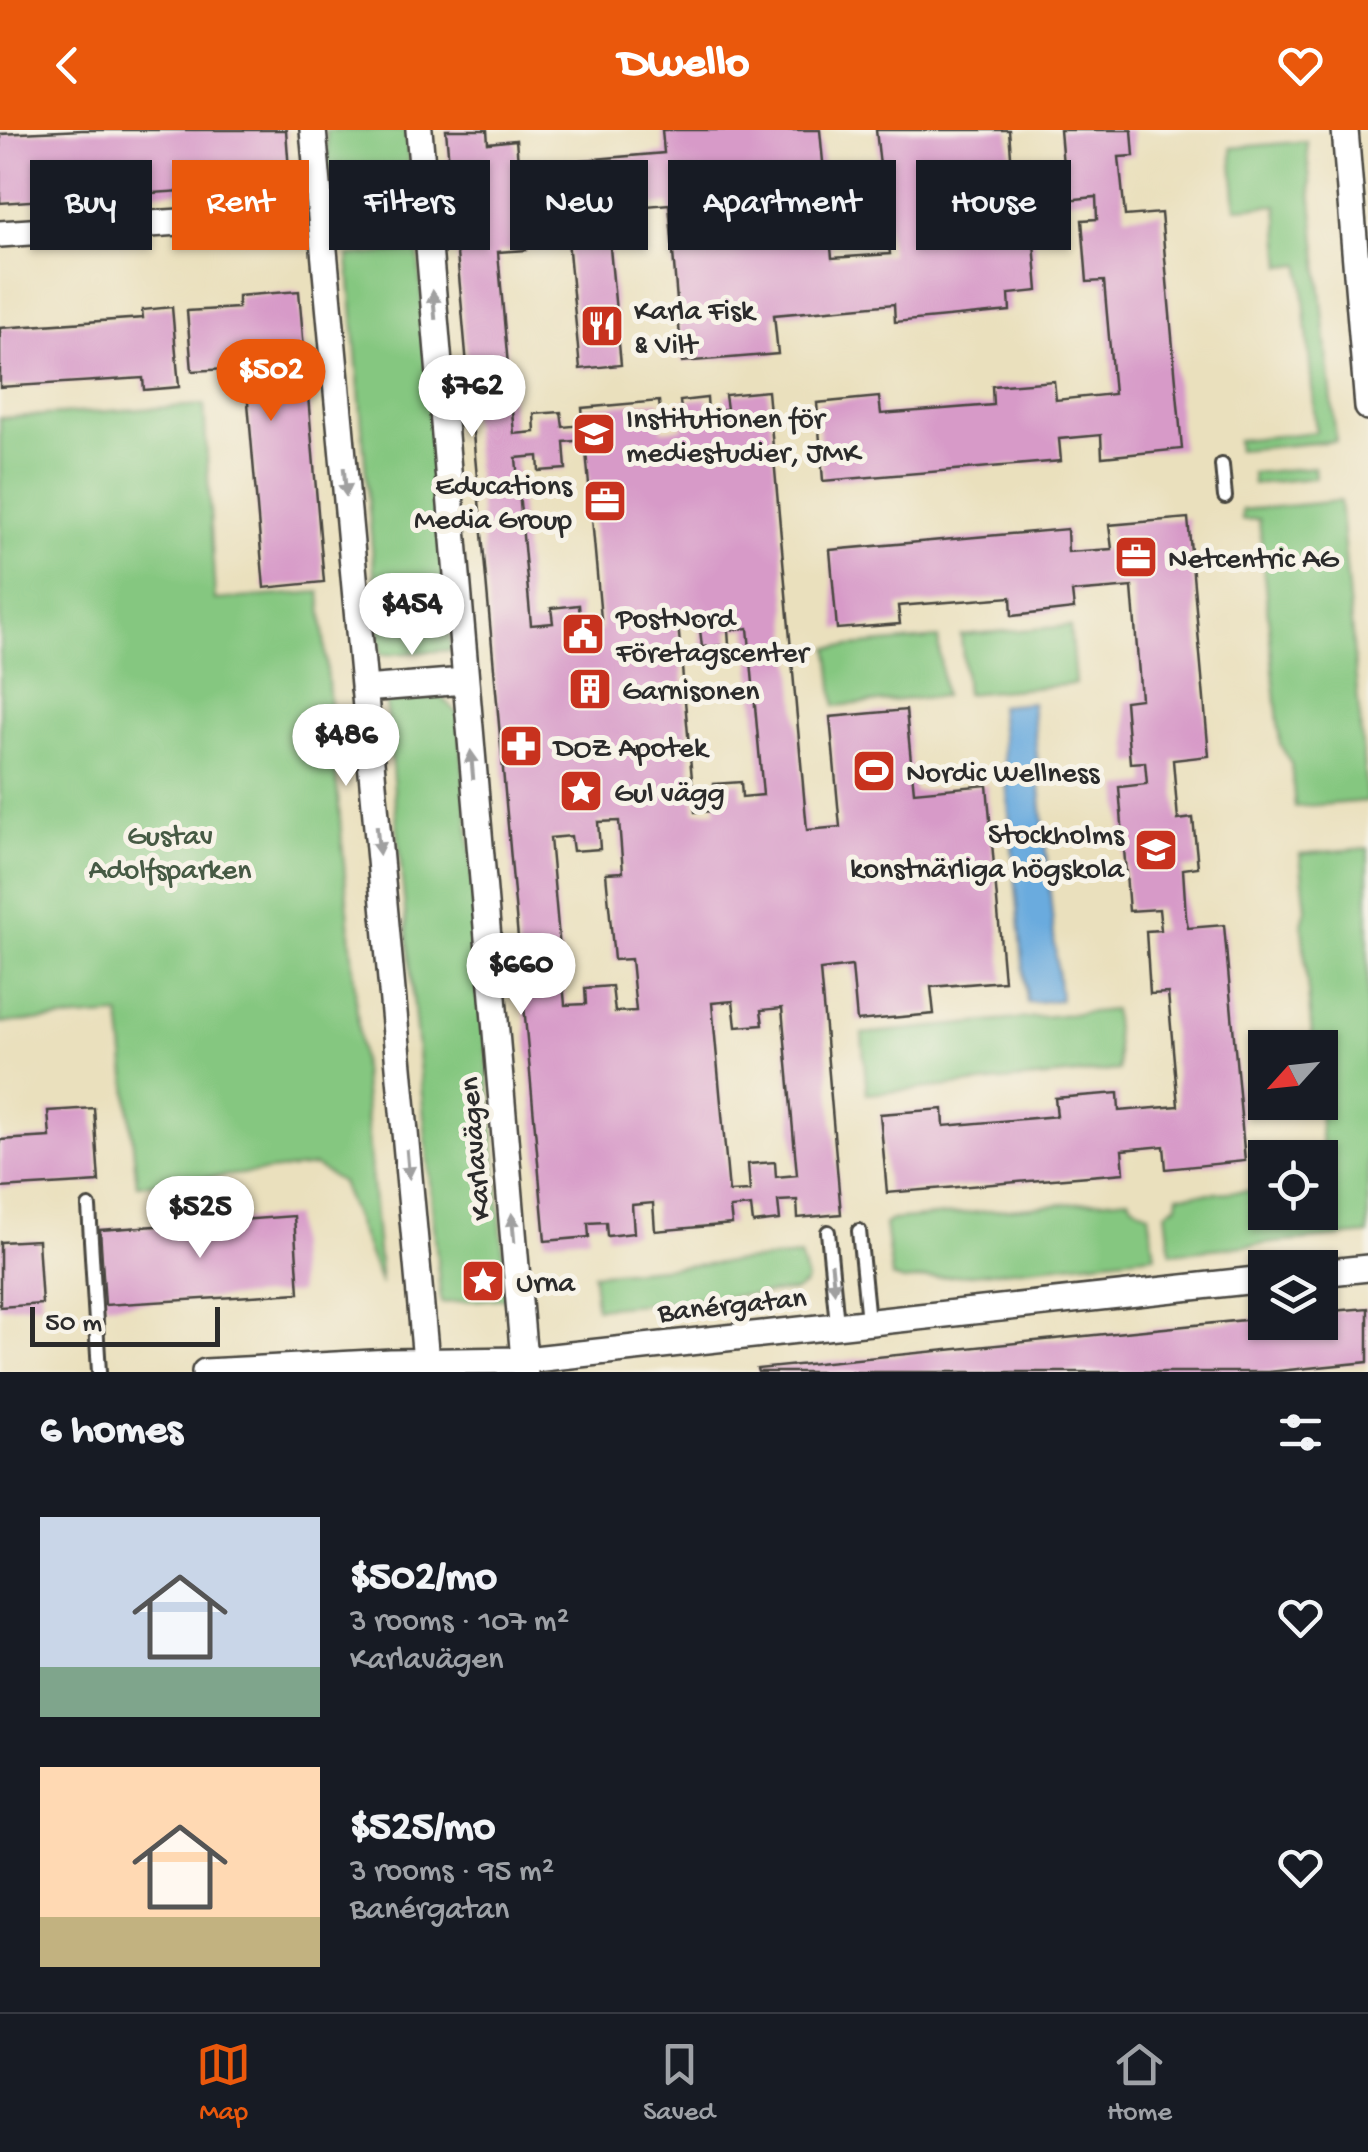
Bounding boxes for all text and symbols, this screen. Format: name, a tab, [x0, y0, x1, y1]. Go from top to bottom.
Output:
icon: back	[40, 38, 95, 93]
icon: heart	[1273, 38, 1328, 93]
text: Dwello	[619, 39, 749, 92]
chip: Buy	[30, 160, 152, 250]
chip: Rent	[172, 160, 309, 250]
chip: Filters	[329, 160, 490, 250]
chip: New	[510, 160, 648, 250]
chip: Apartment	[668, 160, 896, 250]
chip: House	[916, 160, 1071, 250]
one-way arrow	[425, 289, 441, 321]
place label: Karla Fisk & Vilt	[634, 296, 757, 365]
restaurant icon: Karla Fisk & Vilt	[579, 303, 625, 349]
pin: $502	[212, 339, 330, 424]
text: $502	[238, 352, 304, 390]
pin: $762	[413, 355, 531, 440]
text: $762	[441, 368, 503, 406]
place label: Institutionen för mediestudier, JMK	[626, 404, 863, 473]
school or university icon: Institutionen för mediestudier, JMK	[571, 411, 617, 457]
one-way arrow	[337, 466, 353, 498]
place label: Educations Media Group	[414, 471, 573, 540]
office icon: Educations Media Group	[582, 478, 628, 524]
office icon: Netcentric AG	[1113, 534, 1159, 580]
place label: Netcentric AG	[1168, 544, 1340, 579]
pin: $454	[353, 573, 471, 658]
text: $454	[381, 586, 443, 624]
place label: PostNord Företagscenter	[615, 604, 811, 673]
public building icon: PostNord Företagscenter	[560, 611, 606, 657]
building icon: Garnisonen	[567, 666, 613, 712]
place label: Garnisonen	[622, 676, 760, 711]
pin: $486	[287, 704, 405, 789]
text: $486	[314, 717, 378, 755]
pharmacy icon: DOZ Apotek	[498, 723, 544, 769]
place label: DOZ Apotek	[552, 733, 710, 768]
one-way arrow	[463, 748, 479, 780]
sports icon: Nordic Wellness	[851, 748, 897, 794]
place label: Nordic Wellness	[906, 758, 1100, 793]
place icon: Gul vägg	[558, 768, 604, 814]
place label: Gul vägg	[614, 778, 725, 813]
place label: Stockholms konstnärliga högskola	[850, 820, 1125, 889]
park label: Gustav Adolfsparken	[89, 821, 251, 890]
one-way arrow	[370, 825, 386, 856]
school or university icon: Stockholms konstnärliga högskola	[1133, 827, 1179, 873]
pin: $660	[462, 933, 580, 1018]
text: $660	[489, 946, 553, 984]
north arrow	[1248, 1030, 1338, 1120]
map controls	[1248, 1030, 1338, 1340]
street label: Karlavägen	[454, 1075, 501, 1222]
button: locate	[1248, 1140, 1338, 1230]
one-way arrow	[400, 1148, 416, 1180]
pin: $525	[141, 1176, 259, 1261]
text: $525	[168, 1189, 232, 1227]
one-way arrow	[504, 1212, 520, 1244]
button: layers	[1248, 1250, 1338, 1340]
place icon: Urna	[460, 1258, 506, 1304]
one-way arrow	[825, 1263, 841, 1294]
place label: Urna	[516, 1268, 576, 1303]
street label: Banérgatan	[655, 1282, 809, 1333]
scale bar	[30, 1302, 220, 1346]
text: 50 m	[45, 1308, 102, 1341]
icon: filters	[1273, 1405, 1328, 1460]
text: 6 homes	[40, 1408, 183, 1457]
text: $502/mo	[350, 1555, 497, 1604]
icon: home	[120, 1557, 240, 1677]
icon: heart	[1273, 1590, 1328, 1645]
text: 3 rooms · 107 m²	[350, 1604, 569, 1642]
text: Karlavägen	[350, 1642, 503, 1680]
text: $525/mo	[350, 1805, 495, 1854]
icon: home	[120, 1807, 240, 1927]
icon: heart	[1273, 1840, 1328, 1895]
text: 3 rooms · 95 m²	[350, 1854, 554, 1892]
text: Banérgatan	[350, 1892, 509, 1930]
tab: Map	[196, 2037, 251, 2130]
tab: Saved	[643, 2037, 715, 2130]
tab: Home	[1107, 2037, 1172, 2130]

